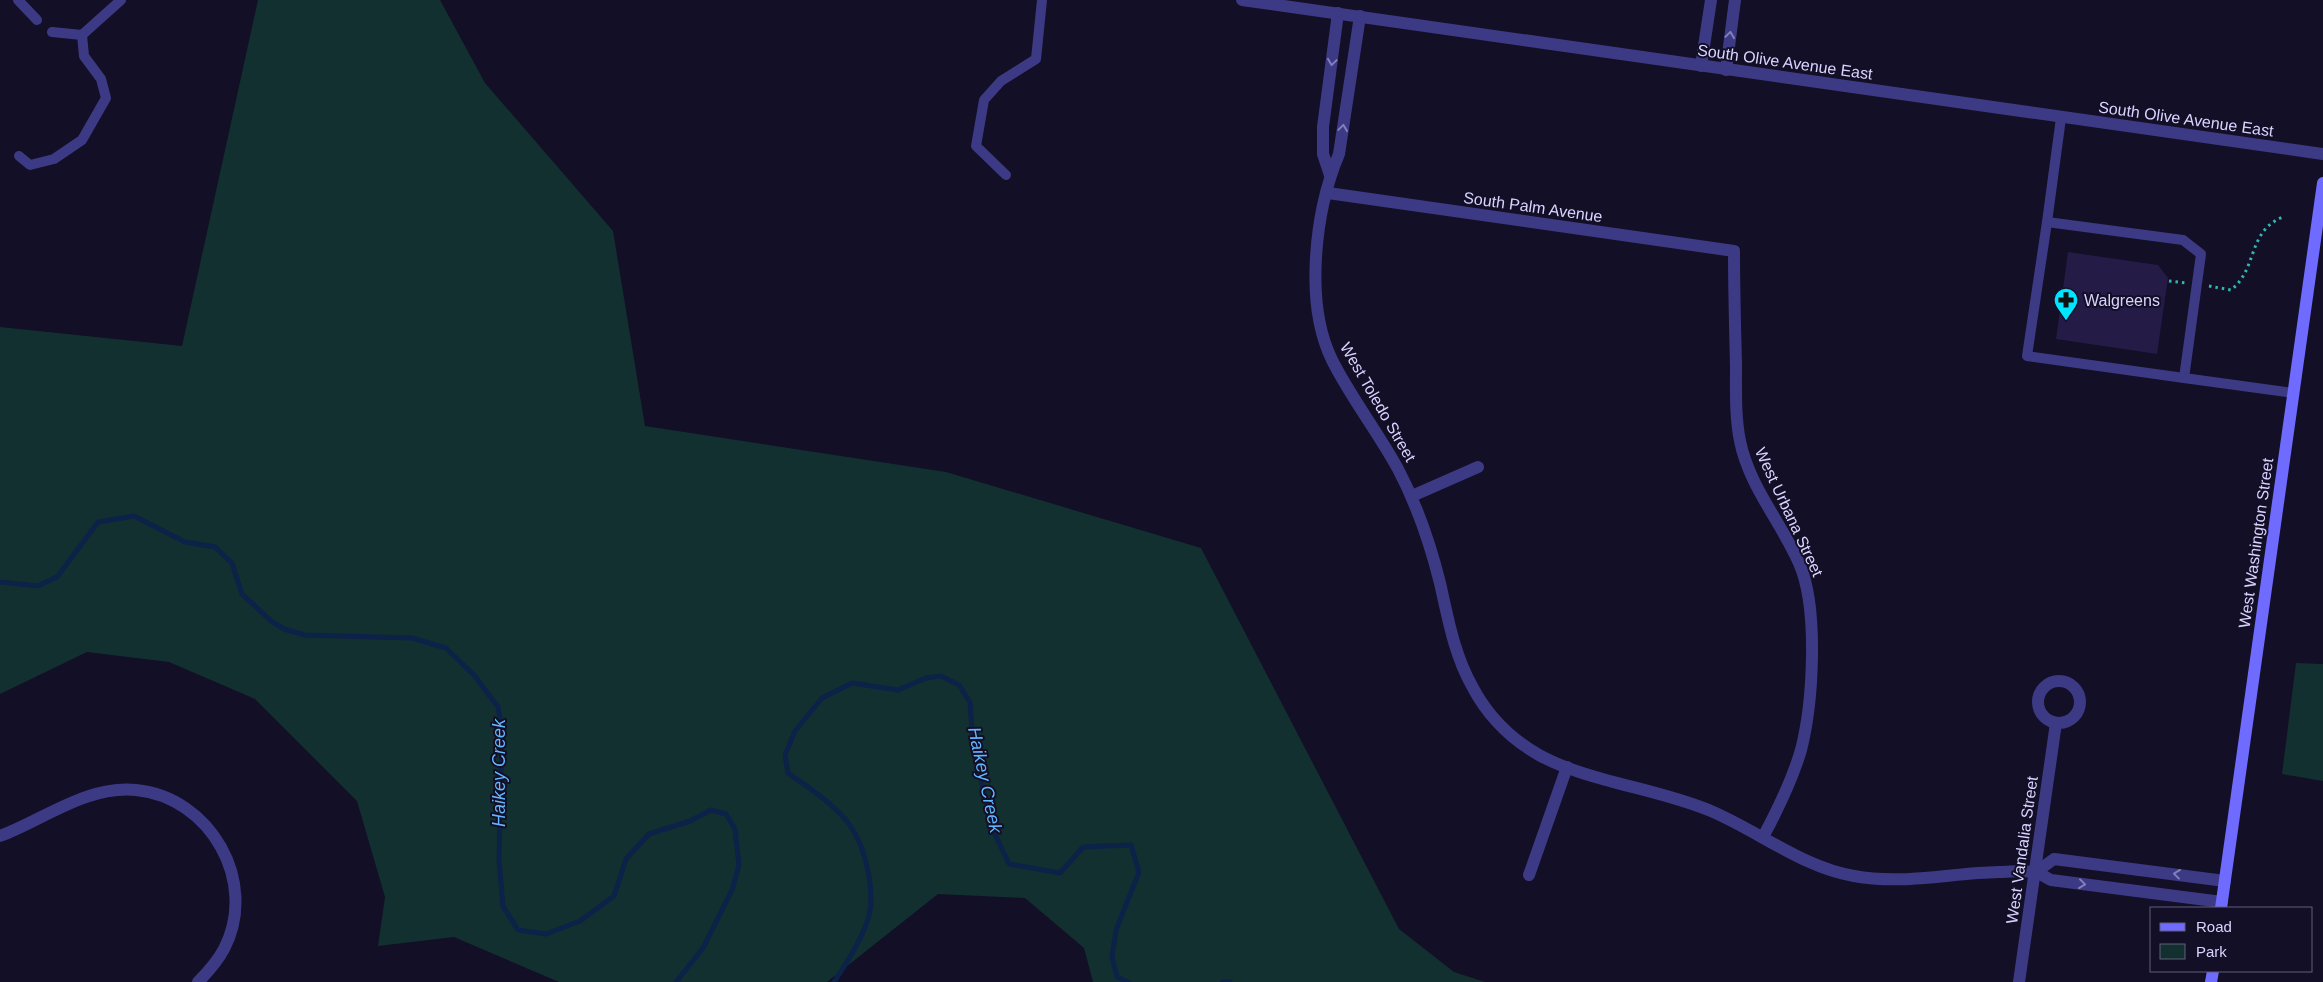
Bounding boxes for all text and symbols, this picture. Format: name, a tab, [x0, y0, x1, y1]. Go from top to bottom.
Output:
one-way arrow	[1725, 30, 1735, 39]
street label: South Olive Avenue East	[1696, 41, 1874, 83]
one-way arrow	[1327, 58, 1338, 66]
street label: South Olive Avenue East	[2097, 98, 2275, 140]
one-way arrow	[1337, 124, 1348, 132]
street label: South Palm Avenue	[1462, 189, 1604, 225]
pharmacy icon: Walgreens	[2053, 287, 2079, 321]
place label: Walgreens	[2084, 292, 2160, 309]
street label: West Toledo Street	[1337, 339, 1419, 465]
street label: West Urbana Street	[1752, 445, 1827, 580]
street label: West Washington Street	[2236, 456, 2276, 629]
water label: Haikey Creek	[489, 718, 509, 827]
water label: Haikey Creek	[964, 725, 1006, 836]
street label: West Vandalia Street	[2003, 775, 2041, 925]
one-way arrow	[2173, 869, 2181, 880]
one-way arrow	[2078, 878, 2086, 889]
legend	[2150, 907, 2313, 972]
text: Road	[2196, 918, 2232, 935]
text: Park	[2196, 943, 2227, 960]

